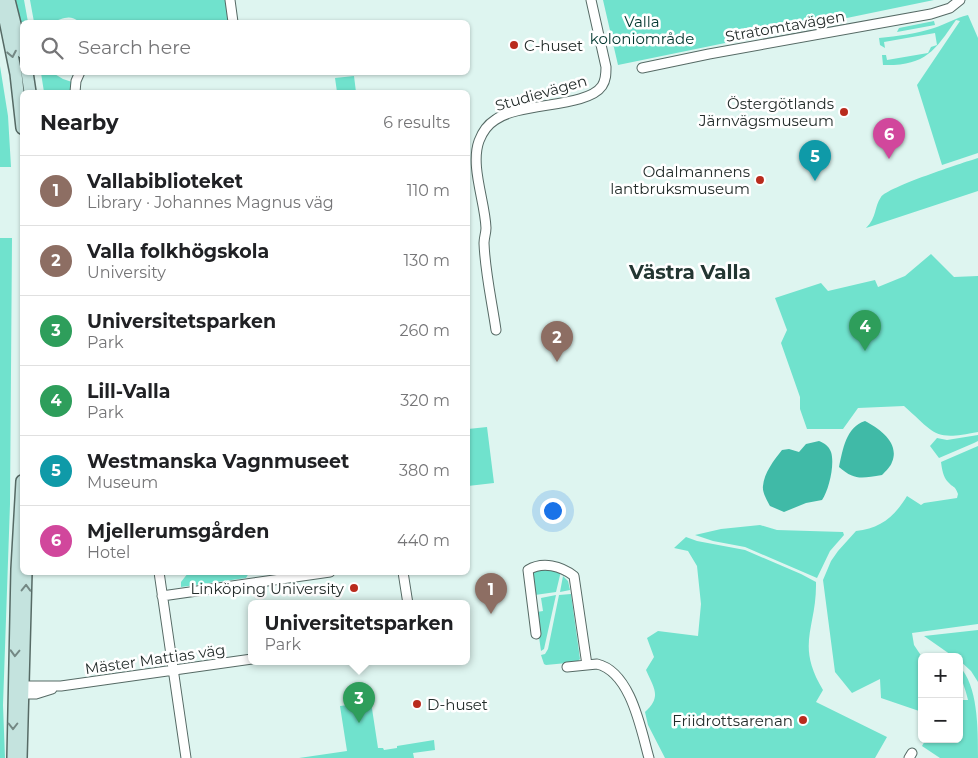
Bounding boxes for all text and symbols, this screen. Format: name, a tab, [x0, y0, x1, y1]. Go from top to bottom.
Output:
street label: Stratomtavägen	[724, 6, 846, 46]
park label: Valla koloniområde	[590, 12, 694, 48]
search box	[20, 20, 470, 75]
icon: search	[38, 34, 66, 62]
text: Search here	[78, 36, 191, 59]
place label: C-huset	[524, 36, 583, 55]
marker: C-huset	[508, 39, 520, 51]
one-way arrow	[6, 50, 16, 59]
street label: Studievägen	[493, 71, 589, 115]
place label: Östergötlands Järnvägsmuseum	[698, 94, 834, 130]
marker: Östergötlands Järnvägsmuseum	[838, 106, 850, 118]
text: Nearby	[40, 110, 119, 135]
text: 6 results	[383, 113, 450, 132]
pin: 6	[873, 118, 905, 159]
pin: 5	[799, 140, 831, 181]
place label: Odalmannens lantbruksmuseum	[610, 162, 750, 198]
text: Vallabiblioteket	[87, 170, 243, 193]
marker: Odalmannens lantbruksmuseum	[754, 174, 766, 186]
text: 1	[53, 181, 59, 200]
text: 110 m	[407, 181, 450, 200]
text: Library · Johannes Magnus väg	[87, 193, 334, 212]
text: Valla folkhögskola	[87, 240, 269, 263]
text: 2	[51, 251, 61, 270]
text: 130 m	[403, 251, 450, 270]
district label: Västra Valla	[628, 260, 751, 284]
text: University	[87, 263, 166, 282]
text: Universitetsparken	[87, 310, 276, 333]
pin: 4	[849, 310, 881, 351]
text: 3	[51, 321, 61, 340]
text: 260 m	[399, 321, 450, 340]
pin: 2	[541, 321, 573, 362]
text: Park	[87, 333, 124, 352]
text: Lill-Valla	[87, 380, 170, 403]
text: 4	[50, 391, 62, 410]
text: 320 m	[400, 391, 450, 410]
text: Park	[87, 403, 124, 422]
text: Westmanska Vagnmuseet	[87, 450, 349, 473]
text: 5	[51, 461, 61, 480]
text: 380 m	[399, 461, 450, 480]
text: Museum	[87, 473, 158, 492]
your location	[540, 498, 566, 524]
text: Mjellerumsgården	[87, 520, 269, 543]
text: 6	[51, 531, 61, 550]
text: 440 m	[397, 531, 450, 550]
text: Hotel	[87, 543, 130, 562]
pin: 1	[475, 573, 507, 614]
place label: Linköping University	[190, 579, 345, 598]
marker: Linköping University	[348, 582, 360, 594]
one-way arrow	[21, 583, 31, 591]
popup	[248, 600, 470, 665]
text: Universitetsparken	[264, 612, 454, 635]
text: Park	[264, 635, 301, 654]
street label: Mäster Mattias väg	[84, 640, 226, 678]
one-way arrow	[9, 649, 20, 657]
map controls	[918, 653, 963, 743]
button: +	[918, 653, 963, 698]
pin: 3	[343, 682, 375, 723]
place label: D-huset	[427, 695, 488, 714]
marker: D-huset	[411, 698, 423, 710]
button: −	[918, 698, 963, 743]
place label: Friidrottsarenan	[672, 711, 793, 730]
marker: Friidrottsarenan	[797, 714, 809, 726]
one-way arrow	[8, 722, 18, 730]

